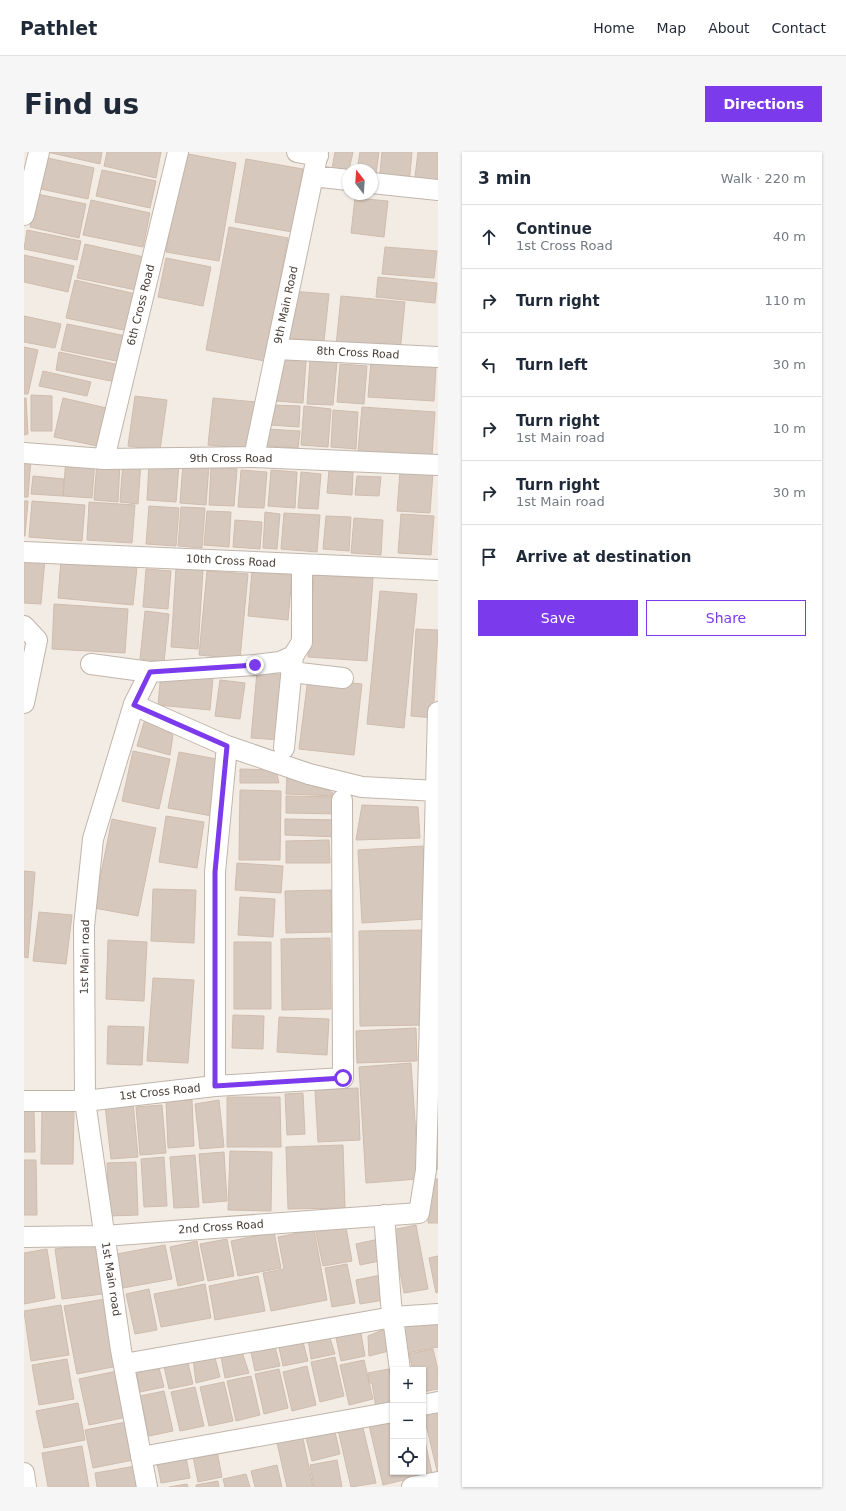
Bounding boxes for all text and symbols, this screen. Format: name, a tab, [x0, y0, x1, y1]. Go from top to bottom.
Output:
text: Pathlet	[20, 17, 97, 39]
text: Home	[593, 20, 635, 36]
text: Map	[657, 20, 686, 36]
text: About	[708, 20, 750, 36]
text: Contact	[772, 20, 826, 36]
button: Directions	[705, 86, 822, 122]
text: Find us	[24, 88, 139, 121]
north arrow	[342, 164, 378, 200]
text: 3 min	[478, 168, 531, 188]
text: Walk · 220 m	[721, 171, 806, 186]
text: Continue	[516, 220, 592, 238]
icon: ahead	[478, 226, 500, 248]
text: 40 m	[773, 229, 806, 244]
text: 1st Cross Road	[516, 238, 613, 253]
street label: 6th Cross Road	[125, 263, 157, 347]
street label: 9th Main Road	[271, 265, 301, 345]
icon: right	[478, 290, 500, 312]
text: Turn right	[516, 292, 600, 310]
text: 110 m	[764, 293, 806, 308]
street label: 8th Cross Road	[316, 344, 400, 362]
icon: left	[478, 354, 500, 376]
text: Turn left	[516, 356, 588, 374]
text: 30 m	[773, 357, 806, 372]
text: Turn right	[516, 412, 600, 430]
icon: right	[478, 418, 500, 440]
text: 10 m	[773, 421, 806, 436]
text: 1st Main road	[516, 430, 605, 445]
street label: 9th Cross Road	[189, 452, 273, 465]
text: Turn right	[516, 476, 600, 494]
icon: right	[478, 482, 500, 504]
text: 30 m	[773, 485, 806, 500]
text: 1st Main road	[516, 494, 605, 509]
icon: arrive	[478, 546, 500, 568]
text: Arrive at destination	[516, 548, 691, 566]
street label: 10th Cross Road	[186, 552, 276, 570]
button: Save	[478, 600, 638, 636]
button: Share	[646, 600, 806, 636]
route end	[246, 656, 264, 674]
street label: 1st Main road	[78, 919, 92, 995]
route start	[334, 1069, 352, 1087]
street label: 1st Cross Road	[119, 1081, 201, 1103]
street label: 2nd Cross Road	[178, 1218, 264, 1236]
street label: 1st Main road	[99, 1241, 123, 1317]
map controls	[390, 1367, 426, 1475]
button: +	[390, 1367, 426, 1403]
button: −	[390, 1403, 426, 1439]
button: locate	[390, 1439, 426, 1475]

